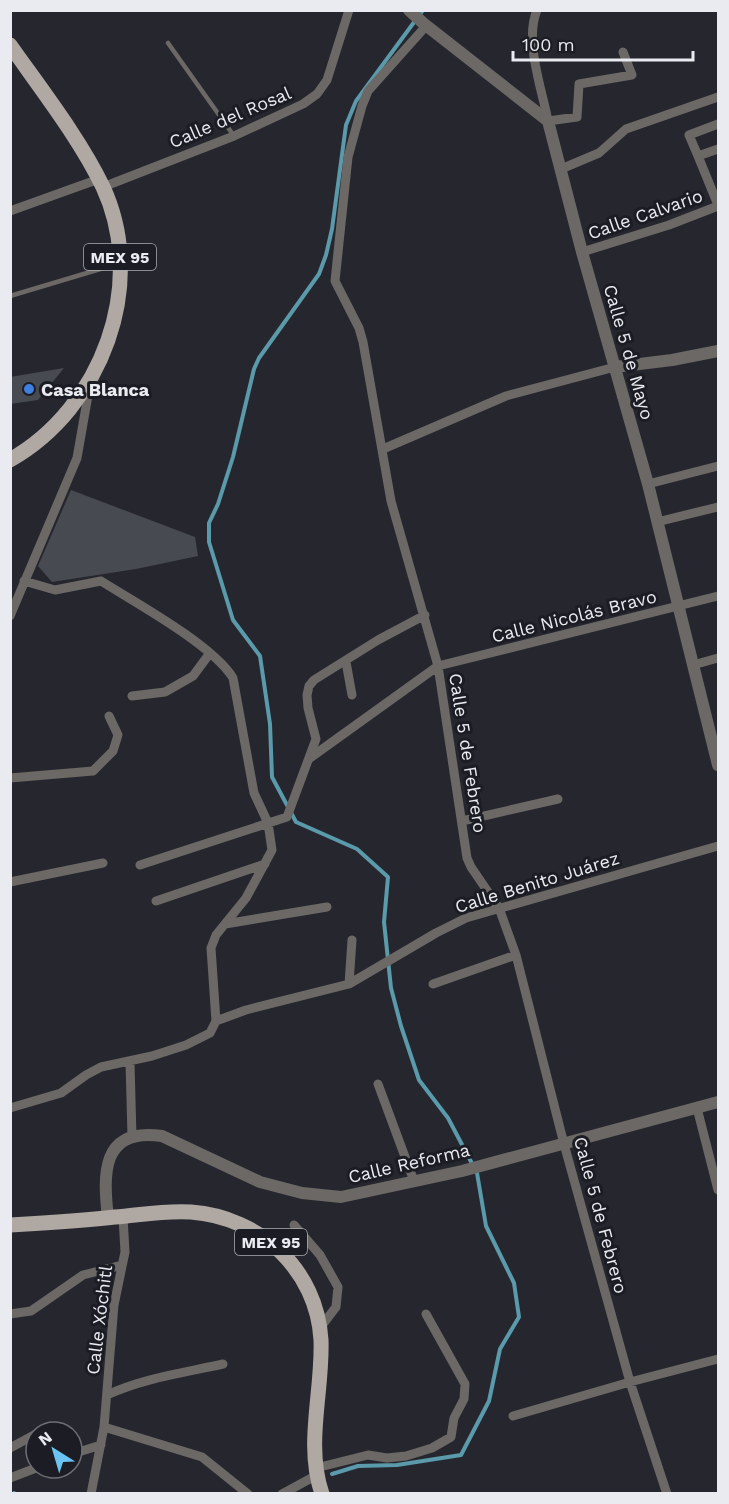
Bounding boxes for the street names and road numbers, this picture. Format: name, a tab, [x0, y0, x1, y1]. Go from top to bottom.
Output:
street label: Calle del Rosal	[166, 82, 295, 152]
street label: Calle Calvario	[585, 185, 705, 243]
road number: MEX 95	[84, 244, 156, 270]
street label: Calle 5 de Mayo	[600, 282, 658, 422]
street label: Calle Nicolás Bravo	[489, 585, 659, 647]
street label: Calle 5 de Febrero	[445, 672, 491, 834]
street label: Calle Benito Juárez	[452, 847, 622, 917]
street label: Calle 5 de Febrero	[570, 1134, 632, 1296]
street label: Calle Reforma	[346, 1139, 472, 1187]
road number: MEX 95	[235, 1229, 307, 1255]
street label: Calle Xóchitl	[82, 1264, 116, 1376]

